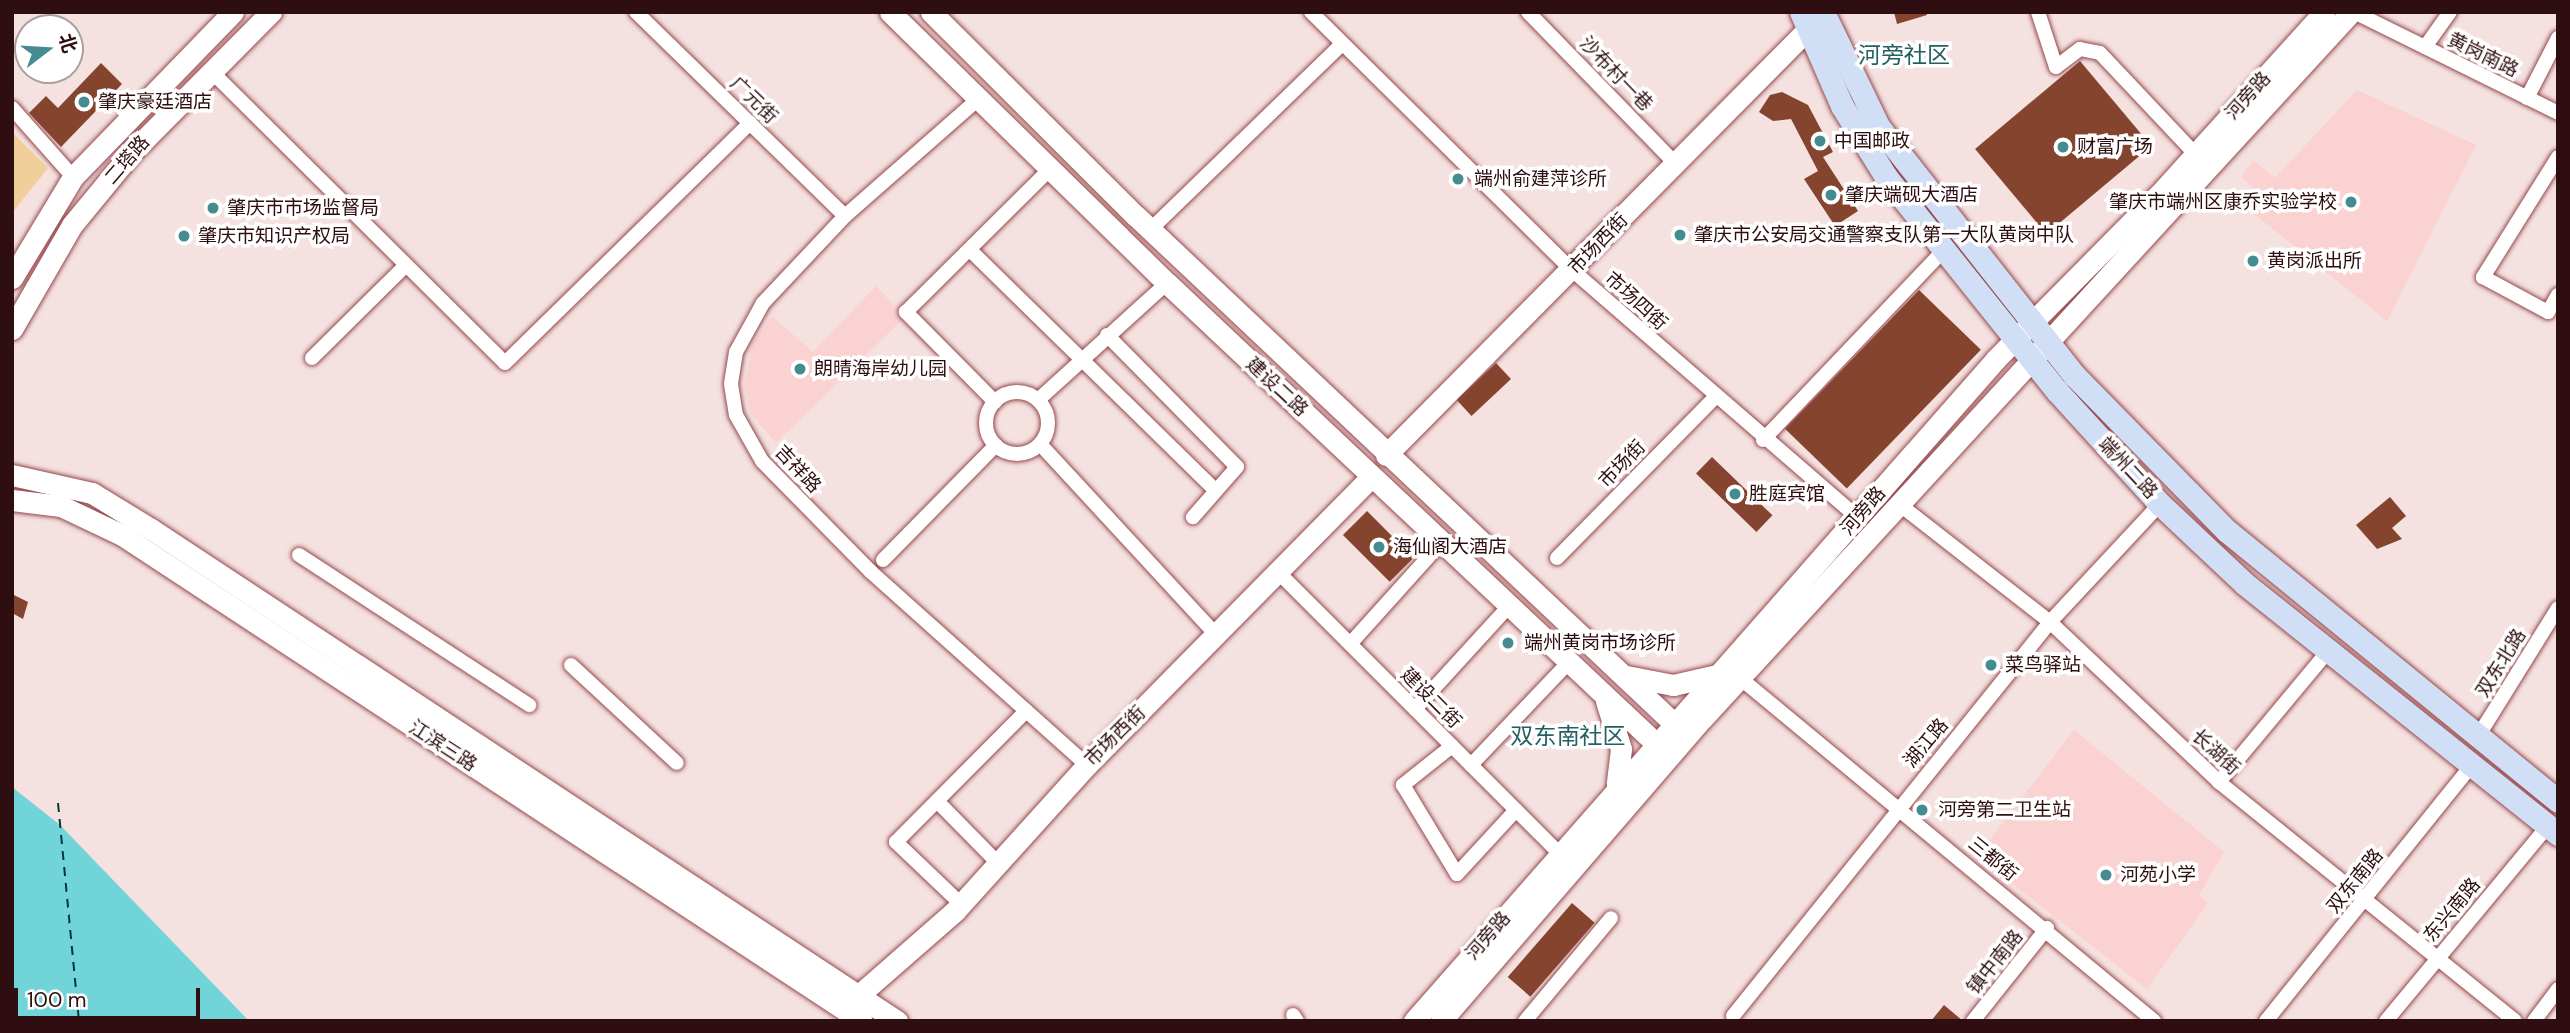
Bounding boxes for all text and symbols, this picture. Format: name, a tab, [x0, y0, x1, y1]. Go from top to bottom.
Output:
north arrow	[14, 14, 84, 84]
street label: 黄岗南路	[2444, 28, 2522, 82]
text: 北	[53, 31, 82, 56]
street label: 沙布村一巷	[1575, 32, 1657, 116]
district label: 河旁社区	[1858, 41, 1950, 69]
street label: 河旁路	[2220, 67, 2276, 125]
street label: 广元街	[726, 72, 782, 128]
place label: 肇庆豪廷酒店	[98, 91, 212, 113]
marker: 肇庆豪廷酒店	[76, 94, 92, 110]
place label: 中国邮政	[1834, 130, 1910, 152]
street label: 二塔路	[100, 131, 154, 189]
marker: 中国邮政	[1812, 133, 1828, 149]
place label: 财富广场	[2077, 136, 2153, 158]
marker: 财富广场	[2055, 139, 2071, 155]
place label: 端州俞建萍诊所	[1474, 168, 1607, 190]
marker: 端州俞建萍诊所	[1448, 169, 1468, 189]
place label: 肇庆端砚大酒店	[1845, 184, 1978, 206]
marker: 肇庆端砚大酒店	[1823, 187, 1839, 203]
place label: 肇庆市端州区康乔实验学校	[2109, 191, 2337, 213]
marker: 肇庆市端州区康乔实验学校	[2343, 194, 2359, 210]
place label: 肇庆市市场监督局	[227, 197, 379, 219]
marker: 肇庆市市场监督局	[205, 200, 221, 216]
street label: 市场西街	[1563, 209, 1633, 279]
place label: 肇庆市公安局交通警察支队第一大队黄岗中队	[1694, 224, 2074, 246]
place label: 肇庆市知识产权局	[198, 225, 350, 247]
marker: 肇庆市公安局交通警察支队第一大队黄岗中队	[1672, 227, 1688, 243]
marker: 肇庆市知识产权局	[176, 228, 192, 244]
place label: 黄岗派出所	[2267, 250, 2362, 272]
marker: 黄岗派出所	[2245, 253, 2261, 269]
street label: 市场四街	[1600, 267, 1672, 335]
street label: 建设二路	[1241, 353, 1313, 421]
place label: 朗晴海岸幼儿园	[814, 358, 947, 380]
marker: 朗晴海岸幼儿园	[792, 361, 808, 377]
street label: 端州二路	[2094, 432, 2162, 504]
street label: 市场街	[1594, 436, 1650, 492]
street label: 吉祥路	[770, 440, 826, 498]
street label: 河旁路	[1836, 482, 1890, 540]
place label: 胜庭宾馆	[1749, 483, 1825, 505]
marker: 胜庭宾馆	[1727, 486, 1743, 502]
place label: 海仙阁大酒店	[1393, 536, 1507, 558]
marker: 海仙阁大酒店	[1371, 539, 1387, 555]
street label: 双东北路	[2471, 625, 2531, 701]
place label: 端州黄岗市场诊所	[1524, 632, 1676, 654]
marker: 端州黄岗市场诊所	[1498, 633, 1518, 653]
place label: 菜鸟驿站	[2005, 654, 2081, 676]
marker: 菜鸟驿站	[1983, 657, 1999, 673]
street label: 建设二街	[1396, 663, 1466, 733]
street label: 市场西街	[1080, 701, 1150, 771]
street label: 湖江路	[1899, 714, 1953, 772]
street label: 江滨三路	[405, 716, 481, 776]
district label: 双东南社区	[1511, 722, 1625, 750]
street label: 长湖街	[2187, 724, 2245, 780]
place label: 河旁第二卫生站	[1938, 799, 2071, 821]
marker: 河旁第二卫生站	[1912, 800, 1932, 820]
street label: 三都街	[1964, 832, 2022, 886]
street label: 双东南路	[2322, 844, 2388, 918]
place label: 河苑小学	[2120, 864, 2196, 886]
marker: 河苑小学	[2098, 867, 2114, 883]
street label: 东兴南路	[2419, 874, 2485, 946]
street label: 河旁路	[1461, 907, 1515, 965]
street label: 镇中南路	[1962, 925, 2028, 999]
scale bar	[18, 974, 203, 1018]
text: 100 m	[27, 986, 87, 1014]

